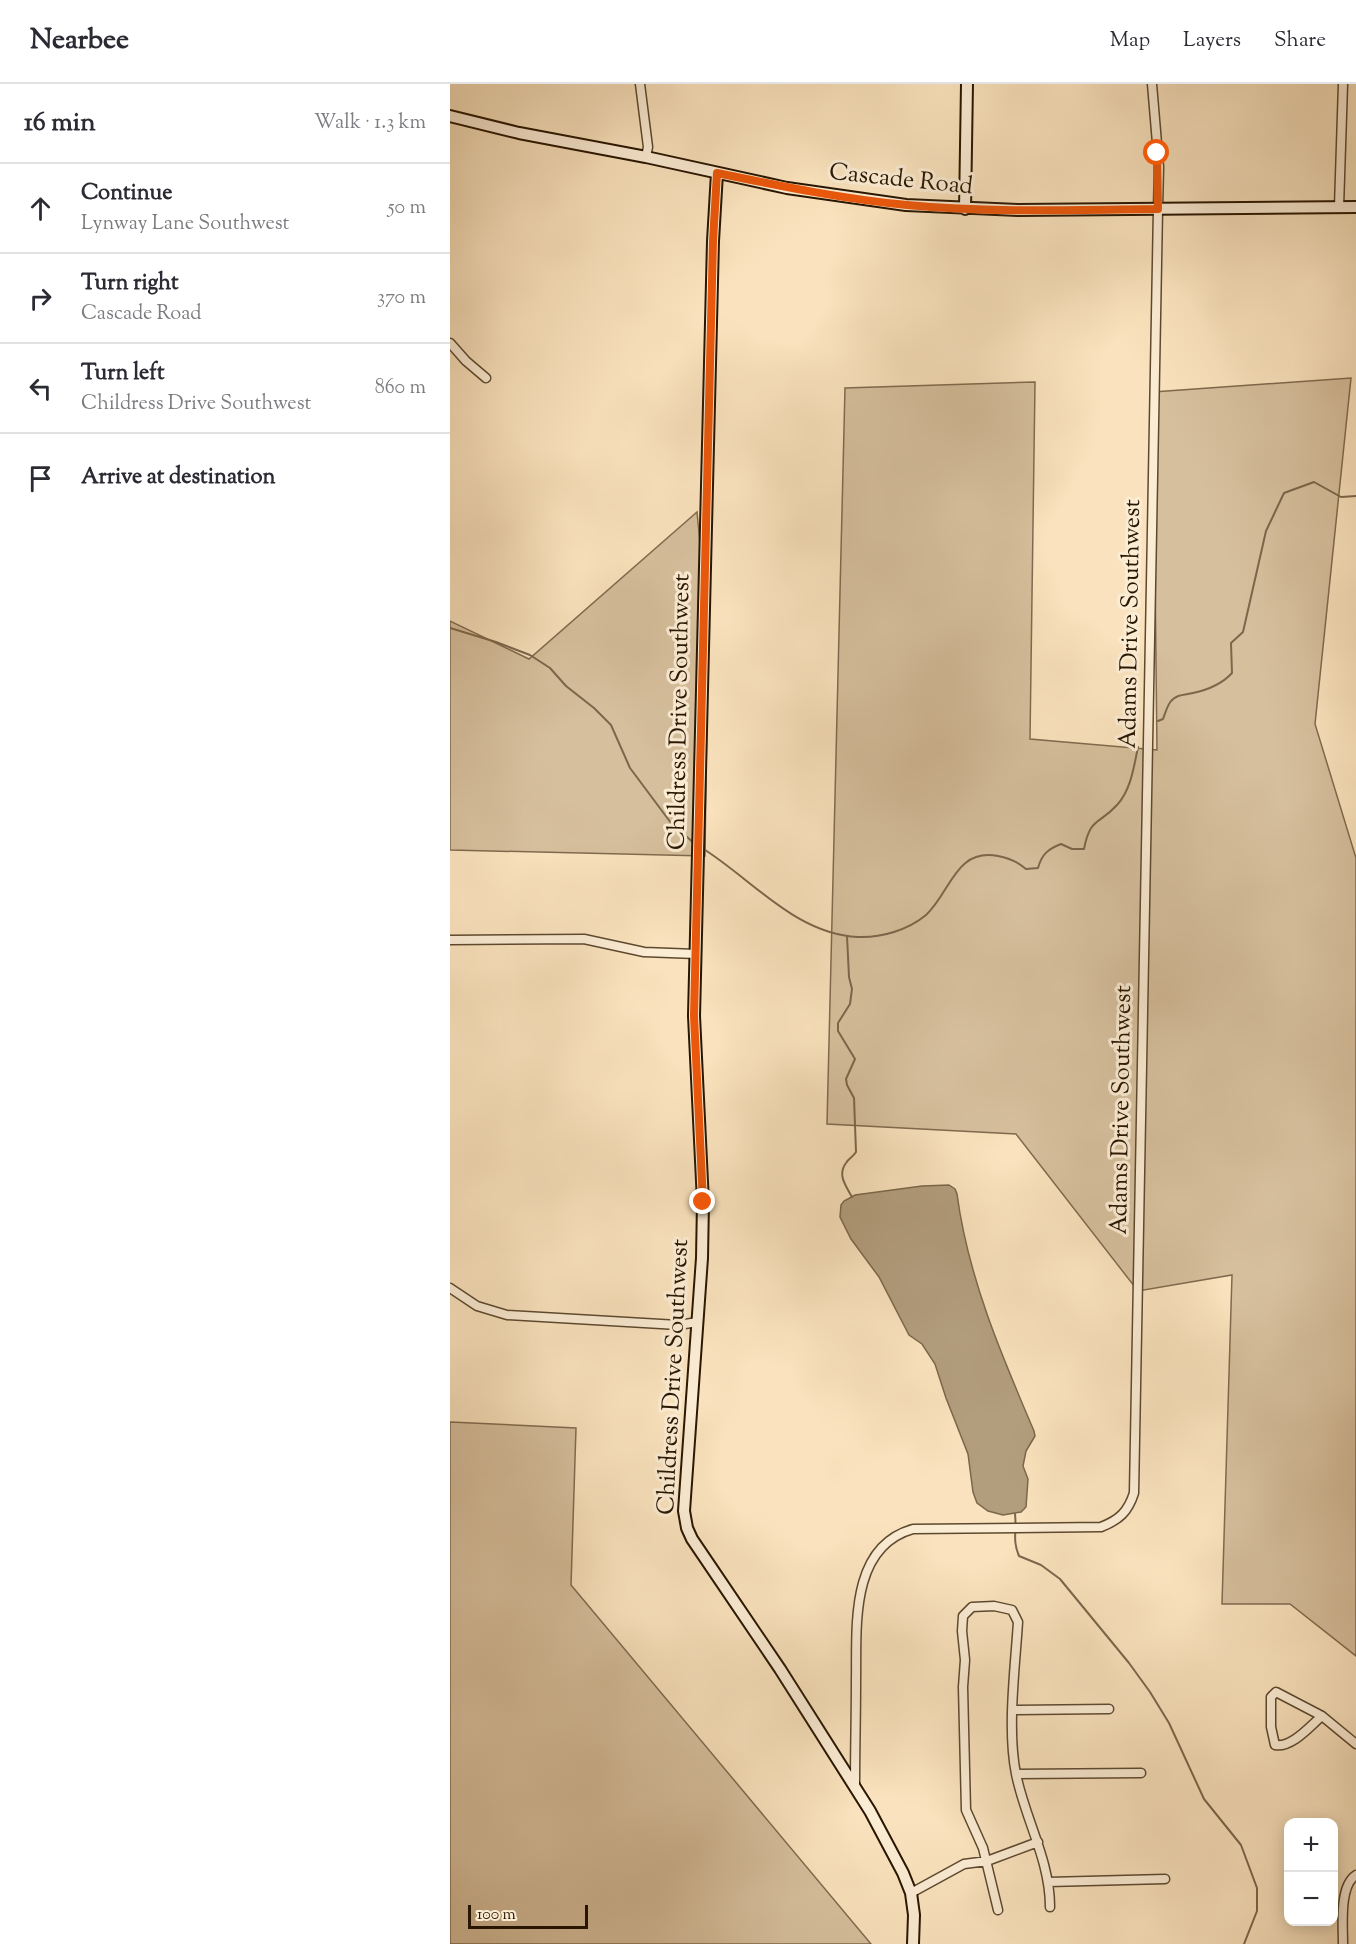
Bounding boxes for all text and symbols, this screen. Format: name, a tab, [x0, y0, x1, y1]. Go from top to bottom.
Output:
text: Nearbee	[30, 21, 129, 61]
text: Map	[1110, 26, 1150, 56]
text: Layers	[1183, 26, 1241, 56]
text: Share	[1274, 26, 1326, 56]
text: 16 min	[24, 105, 96, 142]
text: Walk · 1.3 km	[314, 109, 426, 138]
route start	[1143, 139, 1169, 165]
street label: Cascade Road	[827, 156, 975, 205]
text: Continue	[81, 178, 172, 210]
icon: ahead	[24, 192, 57, 225]
text: 50 m	[388, 194, 426, 223]
text: Lynway Lane Southwest	[81, 210, 289, 239]
text: Turn right	[81, 268, 178, 300]
icon: right	[24, 282, 57, 315]
text: 370 m	[377, 284, 426, 313]
text: Cascade Road	[81, 300, 202, 329]
text: Turn left	[81, 358, 164, 390]
icon: left	[24, 372, 57, 405]
text: 860 m	[375, 374, 426, 403]
text: Childress Drive Southwest	[81, 390, 311, 419]
icon: arrive	[24, 462, 57, 495]
text: Arrive at destination	[81, 462, 276, 494]
street label: Adams Drive Southwest	[1112, 499, 1150, 749]
street label: Childress Drive Southwest	[661, 573, 699, 851]
street label: Adams Drive Southwest	[1103, 985, 1141, 1235]
route end	[689, 1188, 715, 1214]
street label: Childress Drive Southwest	[650, 1238, 698, 1516]
map controls	[1284, 1818, 1338, 1926]
button: +	[1284, 1818, 1338, 1872]
button: −	[1284, 1872, 1338, 1926]
scale bar	[468, 1902, 588, 1930]
text: 100 m	[477, 1904, 516, 1927]

